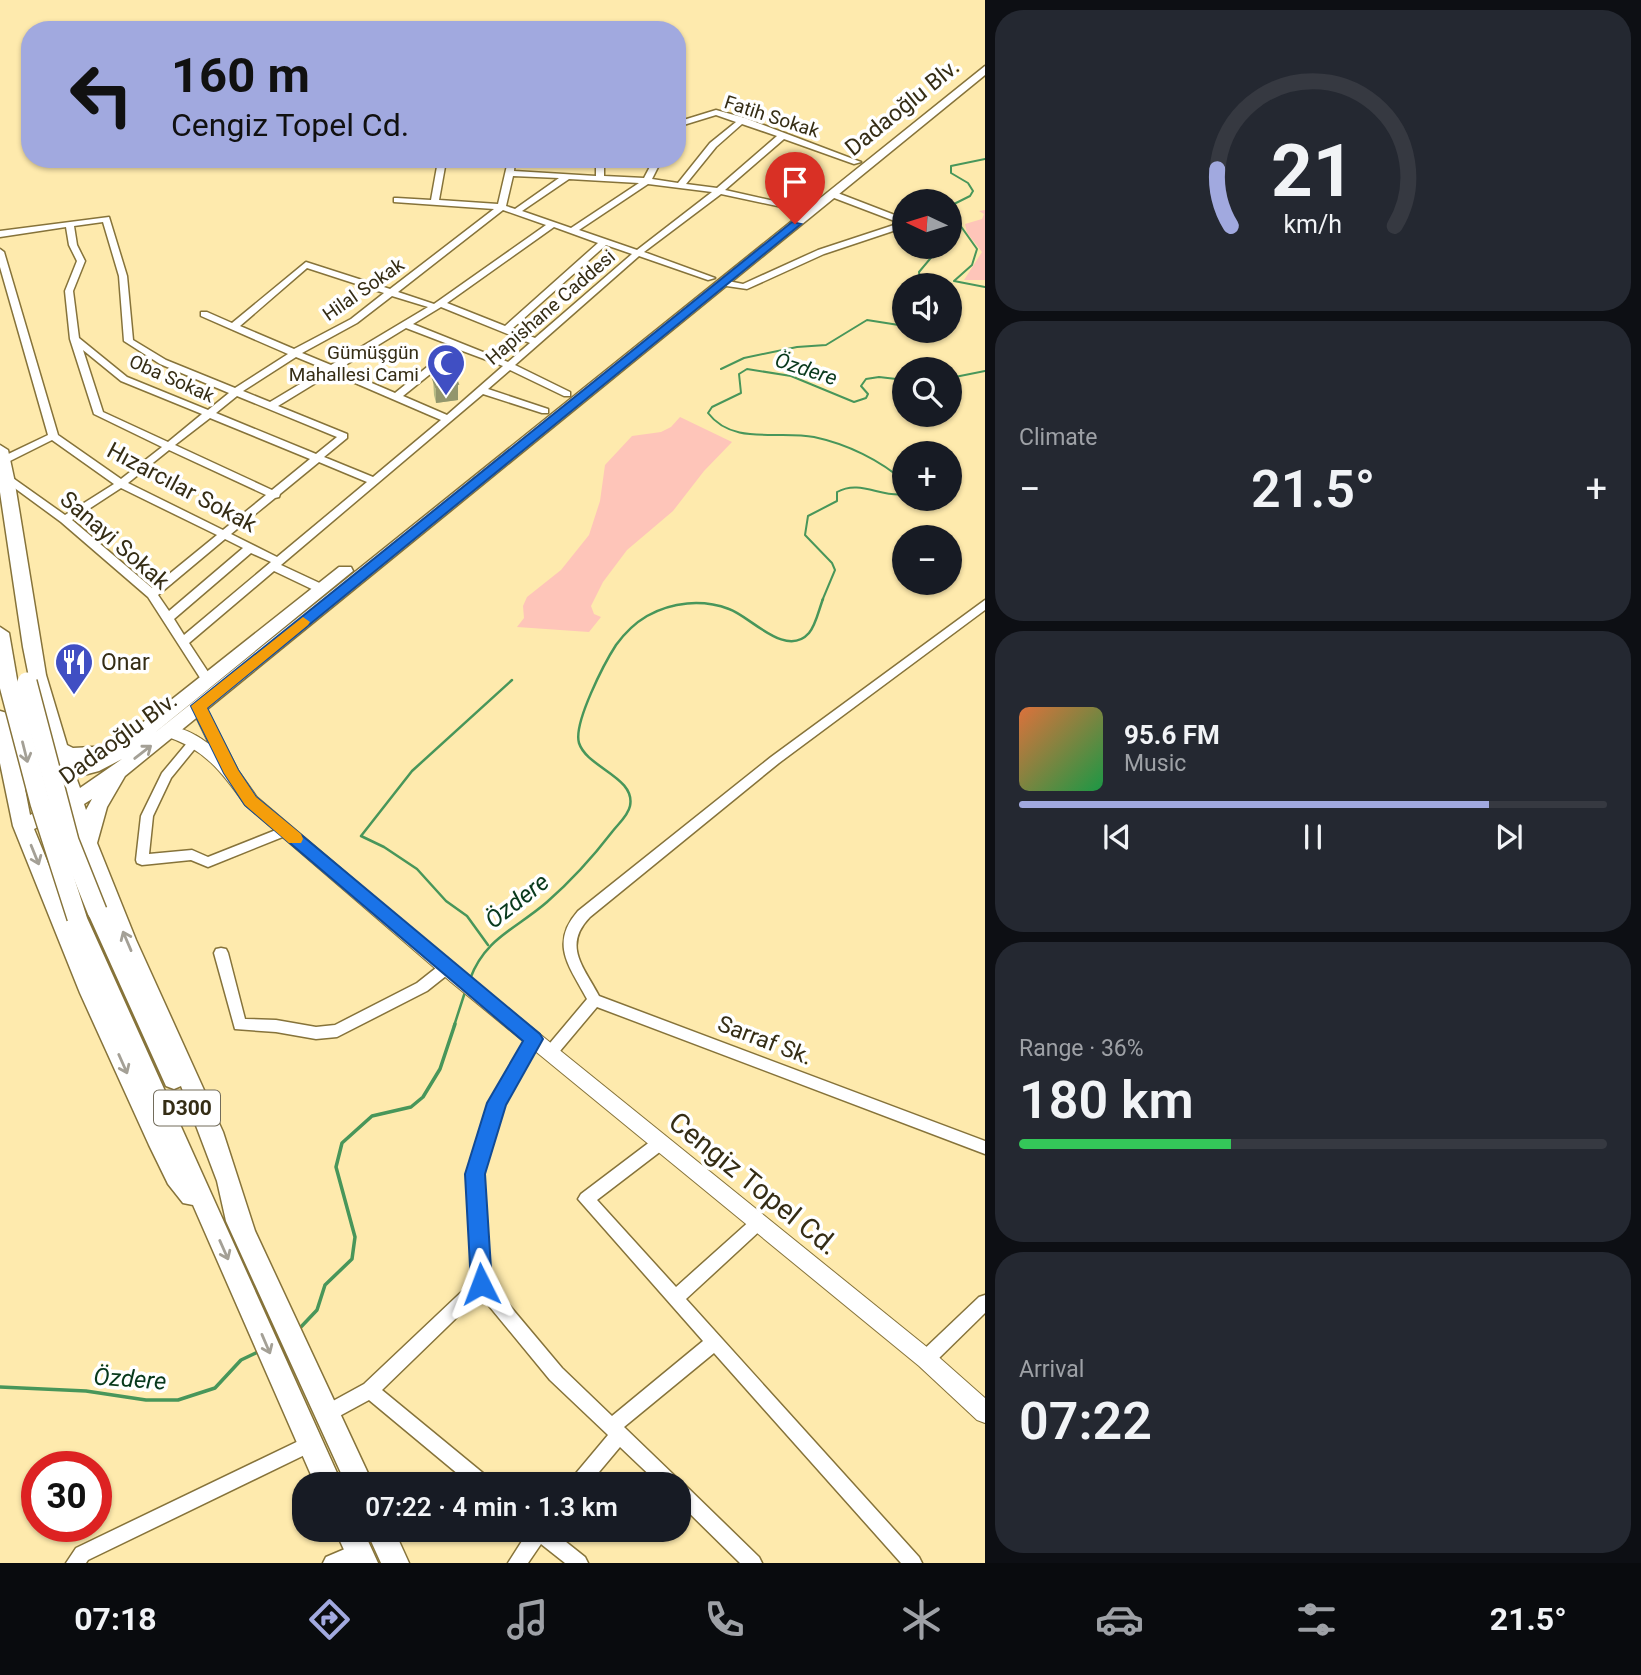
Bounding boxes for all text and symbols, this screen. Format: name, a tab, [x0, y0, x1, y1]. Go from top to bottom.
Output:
text: 160 m	[171, 47, 310, 104]
icon: left	[56, 49, 147, 140]
street label: Dadaoğlu Blv.	[840, 53, 965, 162]
street label: Fatih Sokak	[722, 90, 822, 143]
text: Cengiz Topel Cd.	[171, 106, 409, 144]
text: 21	[1271, 129, 1355, 215]
pin	[765, 152, 825, 224]
icon: arrive	[776, 163, 814, 201]
north arrow	[892, 189, 962, 259]
map controls	[892, 189, 962, 595]
text: km/h	[1284, 210, 1342, 239]
street label: Hapishane Caddesi	[481, 245, 620, 370]
street label: Hilal Sokak	[318, 253, 409, 326]
button: sound	[892, 273, 962, 343]
place label: Gümüşgün Mahallesi Cami	[289, 341, 419, 386]
mosque icon: Gümüşgün Mahallesi Cami	[425, 342, 467, 397]
water label: Özdere	[772, 348, 840, 390]
street label: Oba Sokak	[126, 350, 218, 408]
button: search	[892, 357, 962, 427]
text: Climate	[1019, 424, 1098, 451]
street label: Hızarcılar Sokak	[102, 437, 261, 538]
button: +	[892, 441, 962, 511]
text: 21.5°	[1251, 459, 1375, 520]
text: −	[1019, 467, 1041, 511]
text: +	[1585, 467, 1607, 511]
street label: Sanayi Sokak	[54, 486, 175, 595]
button: −	[892, 525, 962, 595]
restaurant icon: Onar	[53, 641, 95, 696]
place label: Onar	[101, 649, 150, 676]
street label: Dadaoğlu Blv.	[54, 687, 182, 790]
text: 95.6 FM	[1124, 720, 1220, 750]
one-way arrow	[19, 740, 32, 763]
one-way arrow	[133, 745, 152, 760]
text: Music	[1124, 750, 1186, 777]
icon: previous	[1098, 818, 1136, 856]
icon: pause	[1294, 818, 1332, 856]
icon: next	[1490, 818, 1528, 856]
one-way arrow	[29, 843, 42, 865]
water label: Özdere	[480, 868, 554, 934]
one-way arrow	[120, 930, 133, 952]
street label: Sarraf Sk.	[714, 1010, 816, 1071]
text: Range · 36%	[1019, 1035, 1144, 1062]
one-way arrow	[117, 1053, 130, 1075]
text: 180 km	[1019, 1070, 1194, 1131]
road number: D300	[154, 1090, 220, 1126]
street label: Cengiz Topel Cd.	[662, 1105, 845, 1262]
one-way arrow	[218, 1238, 231, 1260]
position arrow	[444, 1247, 518, 1321]
one-way arrow	[260, 1333, 273, 1354]
text: Arrival	[1019, 1356, 1084, 1383]
water label: Özdere	[93, 1362, 167, 1396]
text: 07:22	[1019, 1391, 1152, 1452]
speed limit sign: 30	[21, 1451, 112, 1542]
text: 07:22 · 4 min · 1.3 km	[365, 1492, 618, 1522]
icon: directions	[305, 1595, 354, 1644]
icon: music	[503, 1595, 552, 1644]
icon: phone	[700, 1595, 749, 1644]
icon: climate	[897, 1595, 946, 1644]
icon: car	[1095, 1595, 1144, 1644]
icon: filters	[1292, 1595, 1341, 1644]
text: 07:18	[74, 1600, 157, 1638]
text: 21.5°	[1490, 1600, 1567, 1638]

